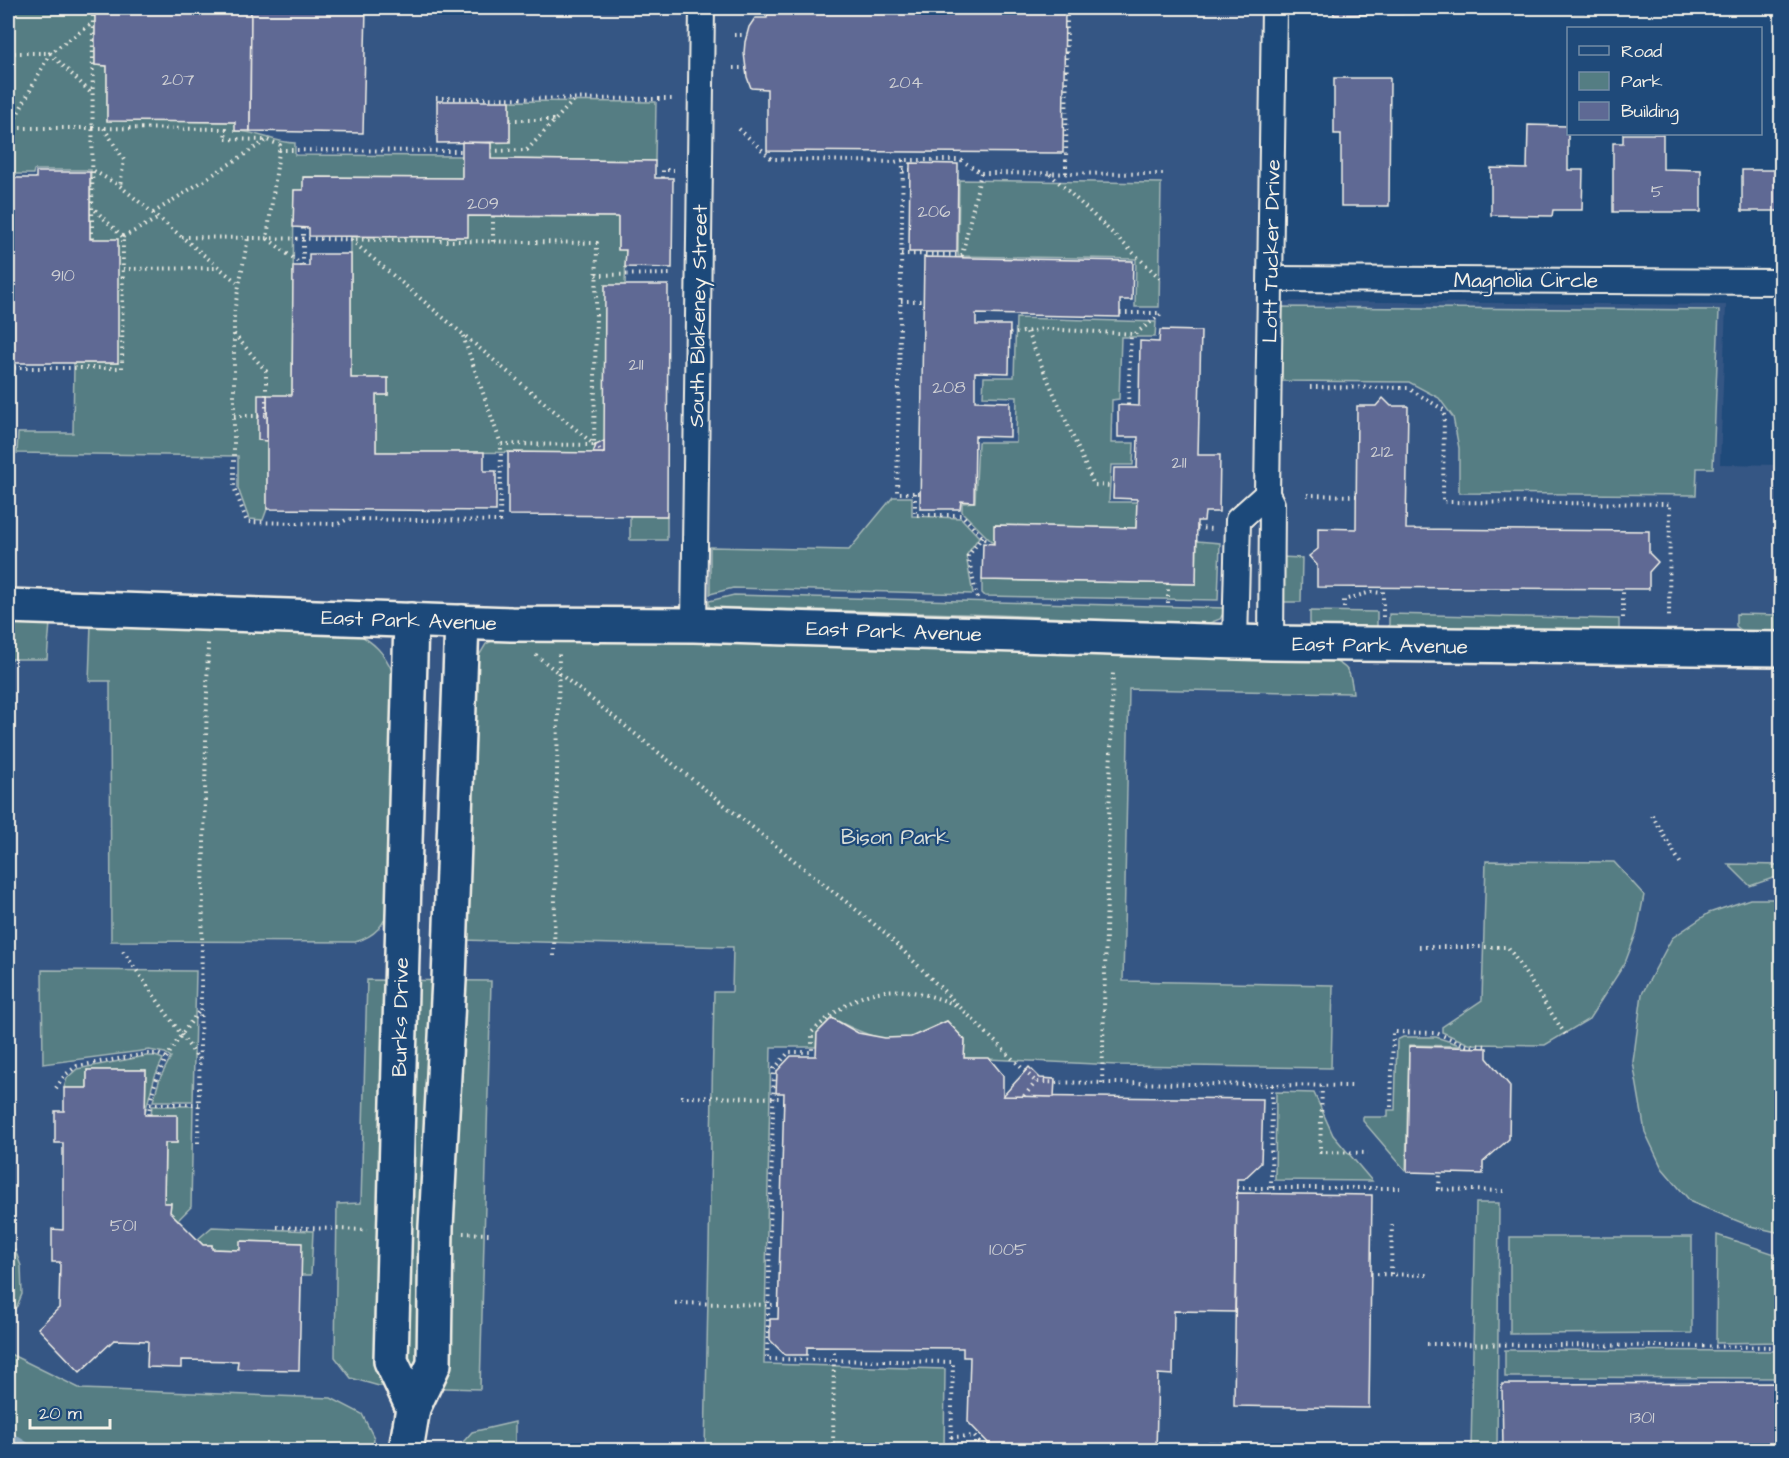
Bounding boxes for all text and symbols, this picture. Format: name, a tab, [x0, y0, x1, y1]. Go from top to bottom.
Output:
legend	[1567, 27, 1762, 135]
text: Road	[1621, 39, 1662, 64]
house number: 207	[162, 67, 194, 92]
text: Park	[1621, 69, 1663, 94]
house number: 204	[889, 70, 923, 95]
text: Building	[1621, 99, 1679, 125]
street label: Lott Tucker Drive	[1255, 159, 1288, 343]
house number: 5	[1651, 179, 1664, 204]
house number: 209	[467, 191, 499, 216]
house number: 206	[918, 199, 950, 224]
street label: South Blakeney Street	[682, 204, 717, 428]
house number: 910	[51, 263, 75, 288]
street label: Magnolia Circle	[1454, 266, 1598, 297]
house number: 211	[629, 352, 643, 377]
house number: 208	[932, 375, 966, 400]
house number: 212	[1371, 439, 1394, 464]
house number: 211	[1172, 450, 1186, 475]
street label: East Park Avenue	[321, 603, 497, 638]
street label: East Park Avenue	[806, 614, 982, 649]
street label: East Park Avenue	[1292, 629, 1468, 662]
park label: Bison Park	[841, 823, 949, 852]
street label: Burks Drive	[385, 957, 416, 1077]
house number: 501	[110, 1213, 136, 1238]
house number: 1005	[989, 1237, 1027, 1262]
scale bar	[30, 1392, 110, 1430]
text: 20 m	[39, 1401, 82, 1426]
house number: 1301	[1629, 1405, 1655, 1430]

